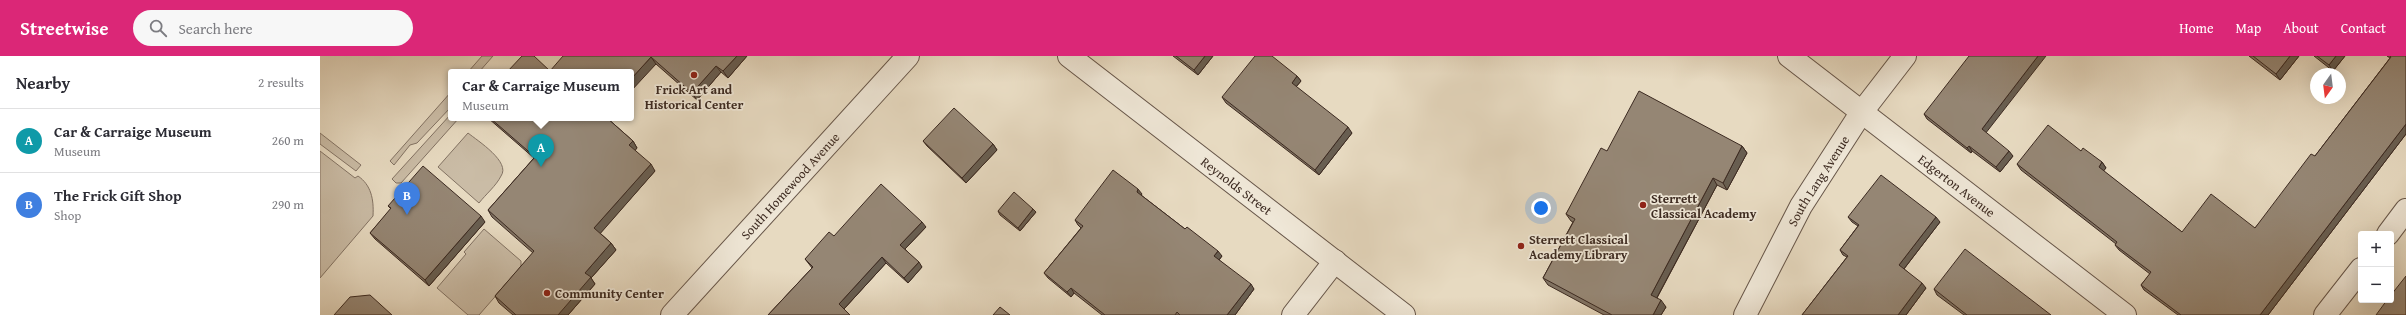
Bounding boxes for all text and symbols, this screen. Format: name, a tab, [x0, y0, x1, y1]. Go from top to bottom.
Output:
search box	[133, 10, 413, 46]
text: Streetwise	[20, 14, 109, 42]
icon: search	[147, 17, 169, 39]
text: Search here	[179, 18, 253, 39]
text: Home	[2179, 18, 2214, 38]
text: Map	[2236, 18, 2261, 38]
text: About	[2283, 18, 2319, 38]
text: Contact	[2341, 18, 2386, 38]
north arrow	[2310, 68, 2346, 104]
popup	[448, 69, 634, 121]
text: Nearby	[16, 70, 70, 95]
marker: Frick Art and Historical Center	[689, 70, 699, 80]
text: 2 results	[258, 73, 304, 92]
text: Car & Carraige Museum	[462, 75, 620, 96]
place label: Frick Art and Historical Center	[645, 80, 743, 114]
text: Museum	[462, 96, 509, 115]
text: Car & Carraige Museum	[54, 121, 212, 142]
street label: South Homewood Avenue	[736, 128, 844, 244]
text: A	[25, 131, 33, 150]
text: 260 m	[272, 131, 304, 150]
street label: South Lang Avenue	[1783, 132, 1854, 230]
pin: A	[528, 134, 554, 167]
text: Museum	[54, 142, 101, 161]
street label: Edgerton Avenue	[1914, 150, 1999, 222]
street label: Reynolds Street	[1197, 152, 1276, 220]
pin: B	[394, 182, 420, 215]
text: The Frick Gift Shop	[54, 185, 181, 206]
place label: Sterrett Classical Academy	[1651, 189, 1757, 223]
text: B	[25, 195, 33, 214]
text: 290 m	[272, 195, 304, 214]
your location	[1531, 198, 1551, 218]
marker: Sterrett Classical Academy	[1638, 200, 1648, 210]
text: Shop	[54, 206, 81, 225]
place label: Sterrett Classical Academy Library	[1529, 230, 1628, 264]
map controls	[2358, 231, 2394, 303]
button: +	[2358, 231, 2394, 267]
marker: Sterrett Classical Academy Library	[1516, 241, 1526, 251]
button: −	[2358, 267, 2394, 303]
place label: Community Center	[555, 284, 664, 303]
marker: Community Center	[542, 288, 552, 298]

